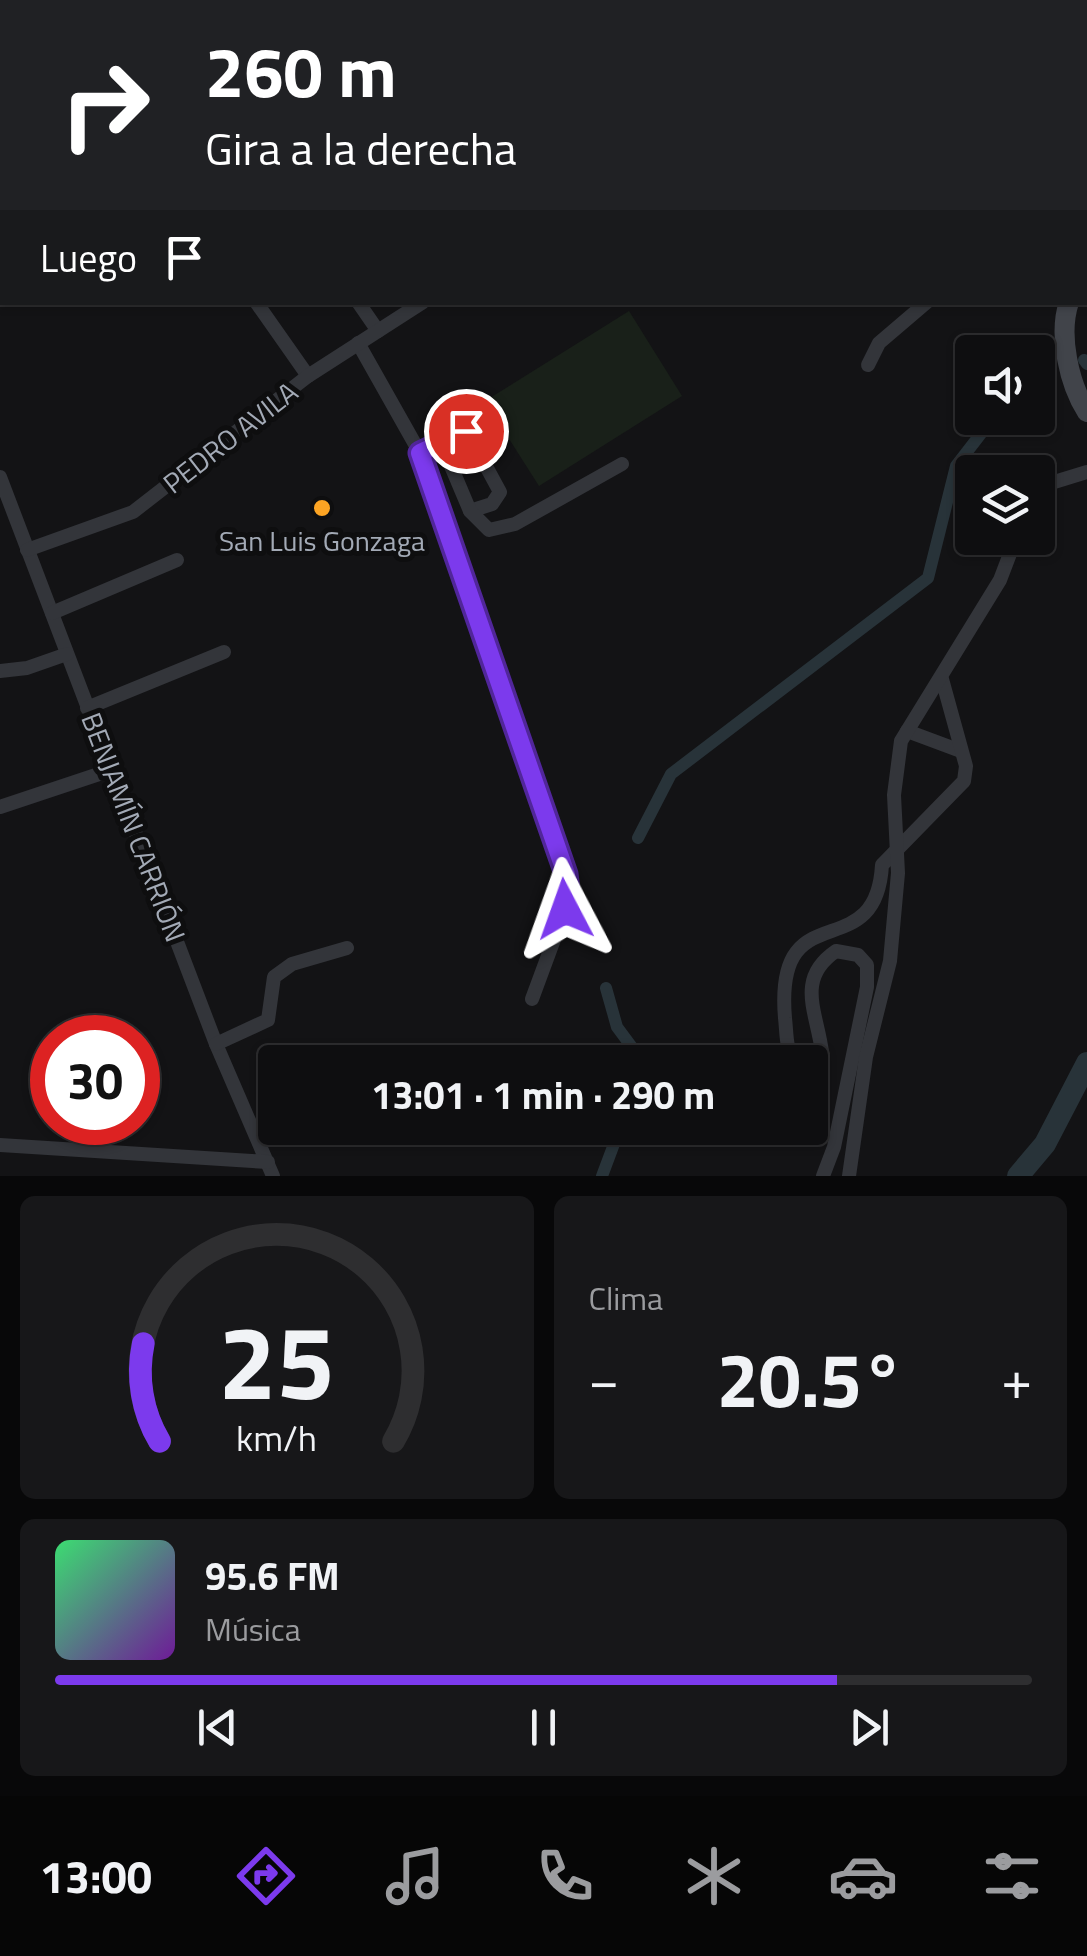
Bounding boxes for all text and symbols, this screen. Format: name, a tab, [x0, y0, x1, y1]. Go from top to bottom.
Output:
text: 260 m	[205, 18, 397, 124]
icon: right	[40, 40, 170, 170]
text: Gira a la derecha	[205, 114, 517, 182]
text: Luego	[40, 229, 137, 287]
icon: arrive	[157, 230, 212, 285]
map controls	[955, 335, 1055, 555]
button: sound	[955, 335, 1055, 435]
street label: PEDRO AVILA	[153, 370, 307, 504]
pin	[424, 389, 509, 474]
icon: arrive	[439, 404, 494, 459]
button: layers	[955, 455, 1055, 555]
marker: San Luis Gonzaga	[311, 497, 333, 519]
place label: San Luis Gonzaga	[219, 519, 425, 562]
street label: BENJAMÍN CARRIÓN	[70, 706, 198, 948]
position arrow	[513, 857, 617, 961]
speed limit sign: 30	[30, 1015, 160, 1145]
text: 13:01 · 1 min · 290 m	[371, 1066, 715, 1124]
text: Clima	[589, 1274, 663, 1322]
text: 25	[219, 1281, 335, 1439]
text: 20.5°	[717, 1322, 904, 1436]
text: −	[589, 1337, 619, 1420]
text: +	[1001, 1337, 1032, 1420]
text: km/h	[236, 1410, 317, 1465]
text: 95.6 FM	[205, 1547, 340, 1605]
text: Música	[205, 1605, 301, 1653]
icon: previous	[190, 1700, 245, 1755]
icon: pause	[516, 1700, 571, 1755]
icon: next	[842, 1700, 897, 1755]
icon: directions	[231, 1841, 301, 1911]
icon: music	[380, 1841, 450, 1911]
icon: phone	[530, 1841, 600, 1911]
icon: climate	[679, 1841, 749, 1911]
icon: car	[828, 1841, 898, 1911]
icon: filters	[977, 1841, 1047, 1911]
text: 13:00	[40, 1842, 152, 1910]

